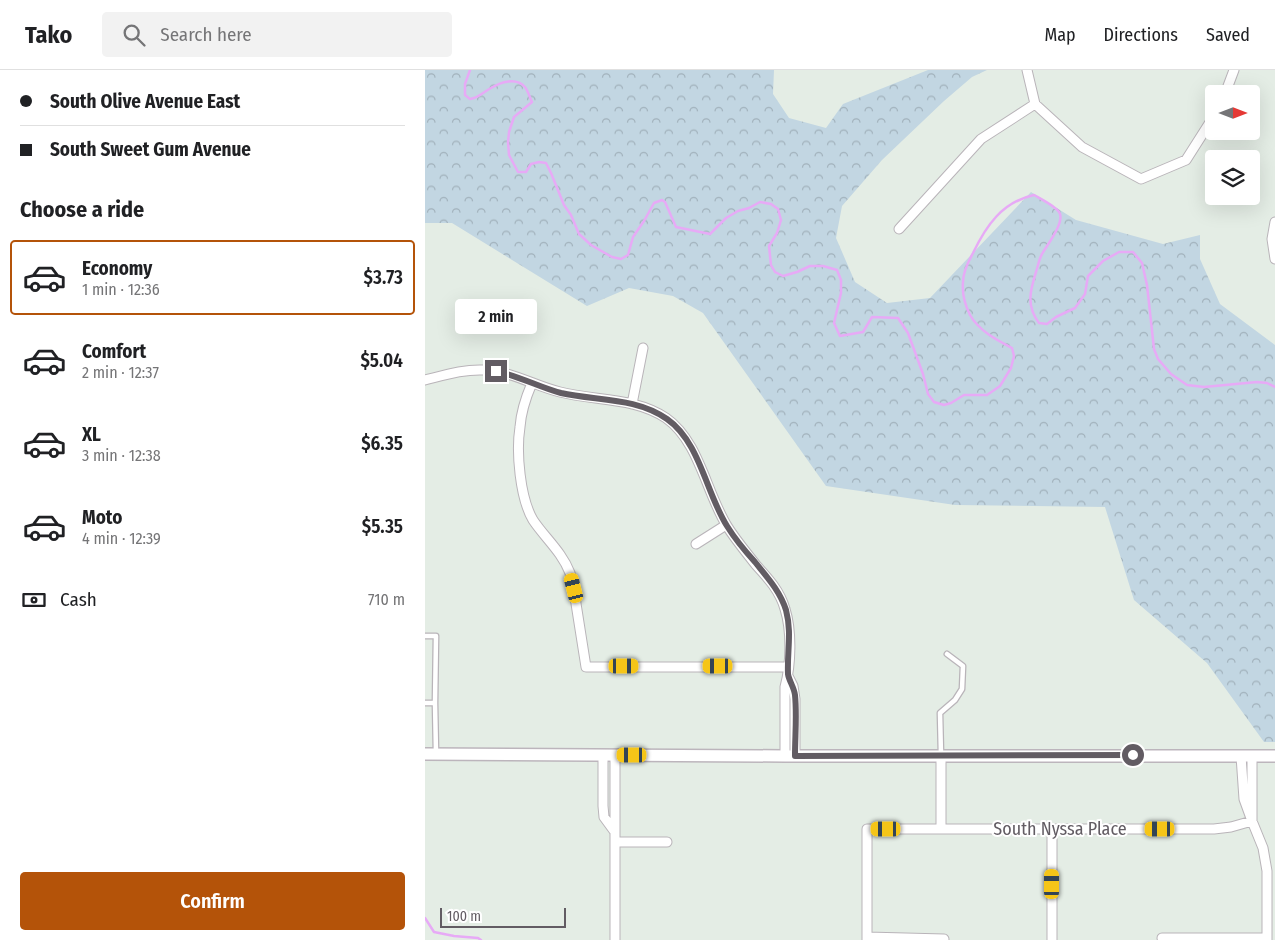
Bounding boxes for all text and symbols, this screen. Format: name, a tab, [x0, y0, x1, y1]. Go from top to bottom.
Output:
search box	[102, 12, 452, 57]
text: Tako	[25, 21, 72, 49]
icon: search	[120, 21, 148, 49]
text: Search here	[160, 23, 252, 46]
text: Map	[1044, 24, 1076, 46]
text: Directions	[1104, 24, 1178, 46]
text: Saved	[1206, 24, 1250, 46]
north arrow	[1205, 85, 1260, 140]
map controls	[1205, 85, 1260, 205]
text: South Olive Avenue East	[50, 90, 240, 113]
text: South Sweet Gum Avenue	[50, 138, 251, 161]
button: layers	[1205, 150, 1260, 205]
text: Choose a ride	[20, 196, 144, 223]
icon: car	[22, 255, 67, 300]
text: Economy	[82, 257, 152, 280]
text: $3.73	[364, 266, 403, 289]
text: 1 min · 12:36	[82, 280, 160, 299]
callout: 2 min	[455, 298, 537, 334]
text: 2 min	[478, 307, 514, 326]
icon: car	[22, 338, 67, 383]
text: Comfort	[82, 340, 146, 363]
text: $5.04	[360, 349, 403, 372]
route end	[485, 360, 507, 382]
text: 2 min · 12:37	[82, 363, 159, 382]
icon: car	[22, 421, 67, 466]
text: XL	[82, 423, 101, 446]
text: $6.35	[361, 432, 403, 455]
text: 3 min · 12:38	[82, 446, 161, 465]
icon: car	[22, 504, 67, 549]
text: Moto	[82, 506, 122, 529]
text: $5.35	[362, 515, 403, 538]
text: 4 min · 12:39	[82, 529, 161, 548]
car	[563, 572, 584, 604]
icon: cash	[20, 586, 48, 614]
text: Cash	[60, 588, 97, 611]
text: 710 m	[368, 590, 405, 609]
car	[609, 659, 639, 674]
car	[703, 659, 733, 674]
route start	[1122, 744, 1144, 766]
car	[617, 748, 647, 763]
street label: South Nyssa Place	[993, 818, 1127, 840]
car	[871, 822, 901, 837]
car	[1145, 822, 1175, 837]
car	[1044, 869, 1059, 899]
button: Confirm	[20, 872, 405, 930]
scale bar	[440, 905, 566, 928]
text: 100 m	[447, 908, 481, 925]

